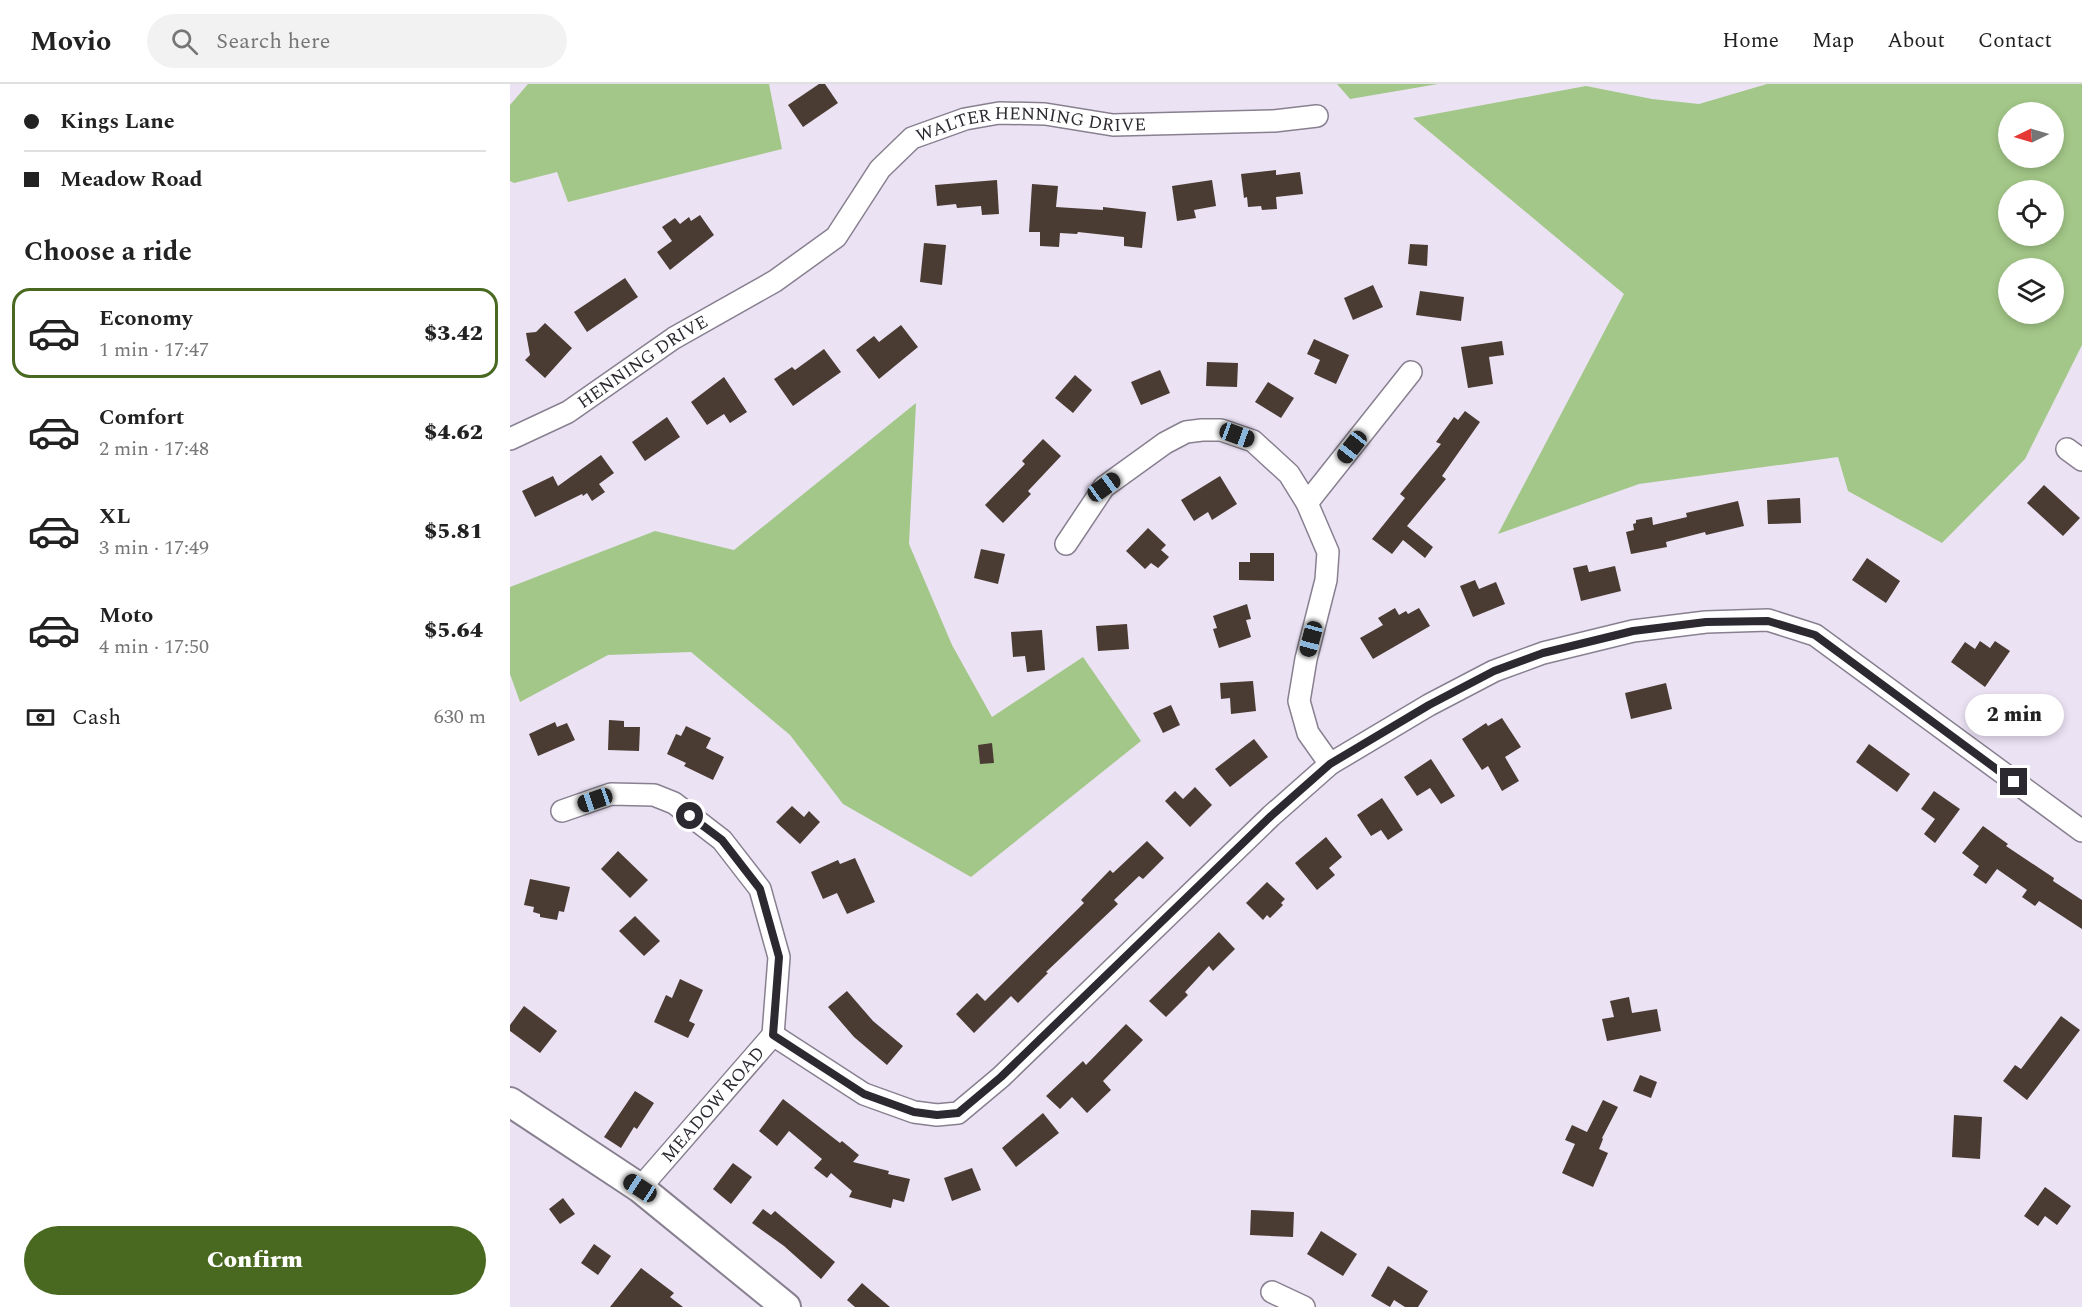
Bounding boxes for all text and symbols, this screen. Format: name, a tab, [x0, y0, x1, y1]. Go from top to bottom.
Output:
search box	[147, 14, 567, 68]
text: Movio	[30, 20, 111, 63]
icon: search	[168, 25, 201, 58]
text: Search here	[216, 25, 330, 58]
text: Home	[1722, 25, 1779, 57]
text: Map	[1812, 25, 1854, 57]
text: About	[1887, 25, 1945, 57]
text: Contact	[1978, 25, 2052, 57]
street label: WALTER HENNING DRIVE	[912, 99, 1146, 149]
north arrow	[1998, 102, 2064, 168]
map controls	[1998, 102, 2064, 324]
text: Kings Lane	[60, 105, 175, 138]
text: Meadow Road	[60, 163, 203, 196]
button: locate	[1998, 180, 2064, 246]
text: Choose a ride	[24, 231, 192, 273]
button: layers	[1998, 258, 2064, 324]
text: Economy	[99, 302, 192, 335]
icon: car	[27, 306, 81, 360]
street label: HENNING DRIVE	[572, 308, 713, 415]
text: $3.42	[424, 317, 483, 350]
text: 1 min · 17:47	[99, 335, 209, 365]
text: Comfort	[99, 401, 184, 434]
icon: car	[27, 405, 81, 459]
text: $4.62	[424, 416, 483, 449]
car	[1217, 420, 1257, 450]
car	[1334, 427, 1370, 467]
text: 2 min · 17:48	[99, 434, 209, 464]
car	[1084, 469, 1124, 505]
text: XL	[99, 500, 130, 533]
icon: car	[27, 504, 81, 558]
text: $5.81	[424, 515, 483, 548]
text: 3 min · 17:49	[99, 533, 209, 563]
text: Moto	[99, 599, 153, 632]
icon: car	[27, 603, 81, 657]
text: $5.64	[424, 614, 483, 647]
car	[1298, 619, 1324, 659]
text: 4 min · 17:50	[99, 632, 209, 662]
callout: 2 min	[1964, 695, 2063, 737]
text: 2 min	[1987, 700, 2042, 730]
icon: cash	[24, 701, 57, 734]
text: Cash	[72, 701, 121, 734]
text: 630 m	[434, 702, 486, 732]
route end	[2000, 768, 2027, 795]
car	[575, 786, 615, 814]
route start	[676, 802, 703, 829]
street label: MEADOW ROAD	[655, 1040, 771, 1168]
car	[620, 1171, 660, 1205]
button: Confirm	[24, 1226, 486, 1295]

